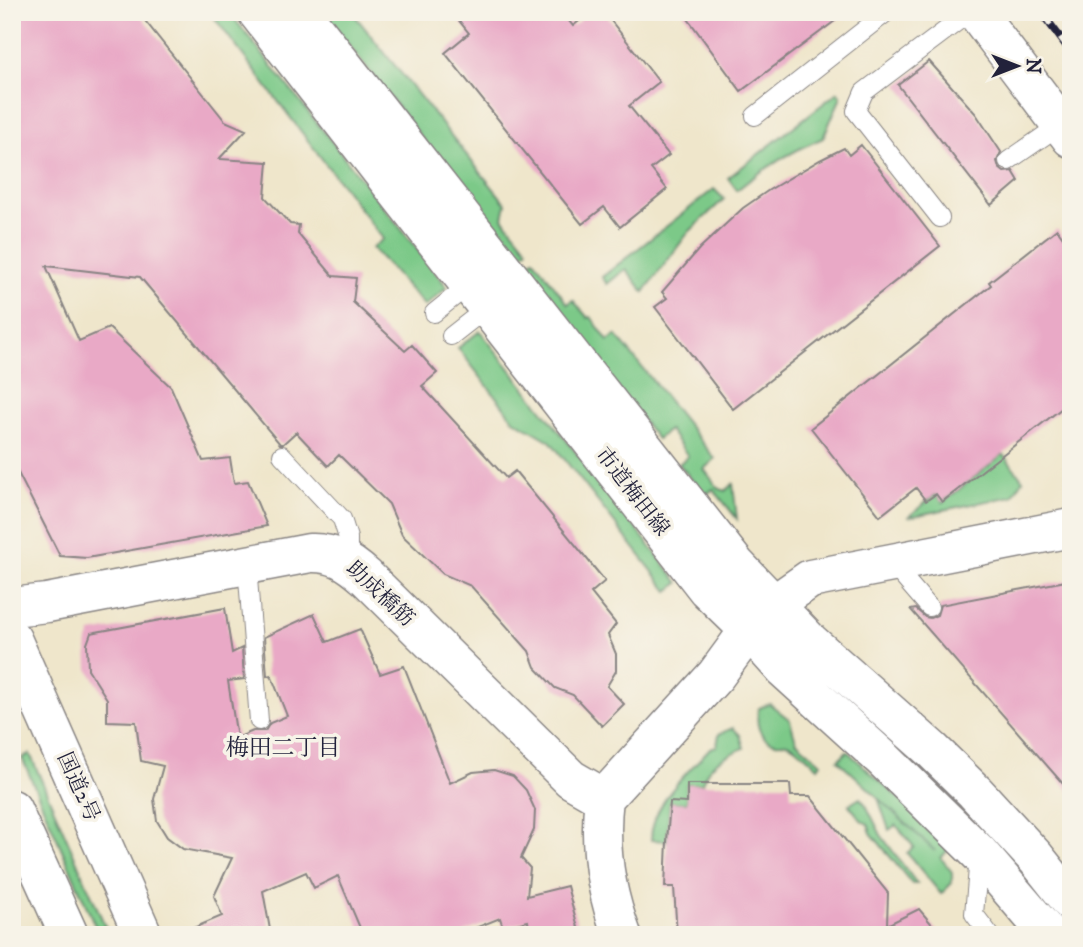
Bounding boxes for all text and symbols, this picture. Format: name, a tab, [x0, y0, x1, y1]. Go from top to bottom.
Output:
north arrow	[982, 32, 1052, 102]
text: N	[1021, 58, 1044, 74]
street label: 市道梅田線	[589, 443, 675, 541]
street label: 助成橋筋	[340, 556, 420, 632]
district label: 梅田二丁目	[226, 734, 341, 763]
street label: 国道2号	[51, 748, 105, 826]

